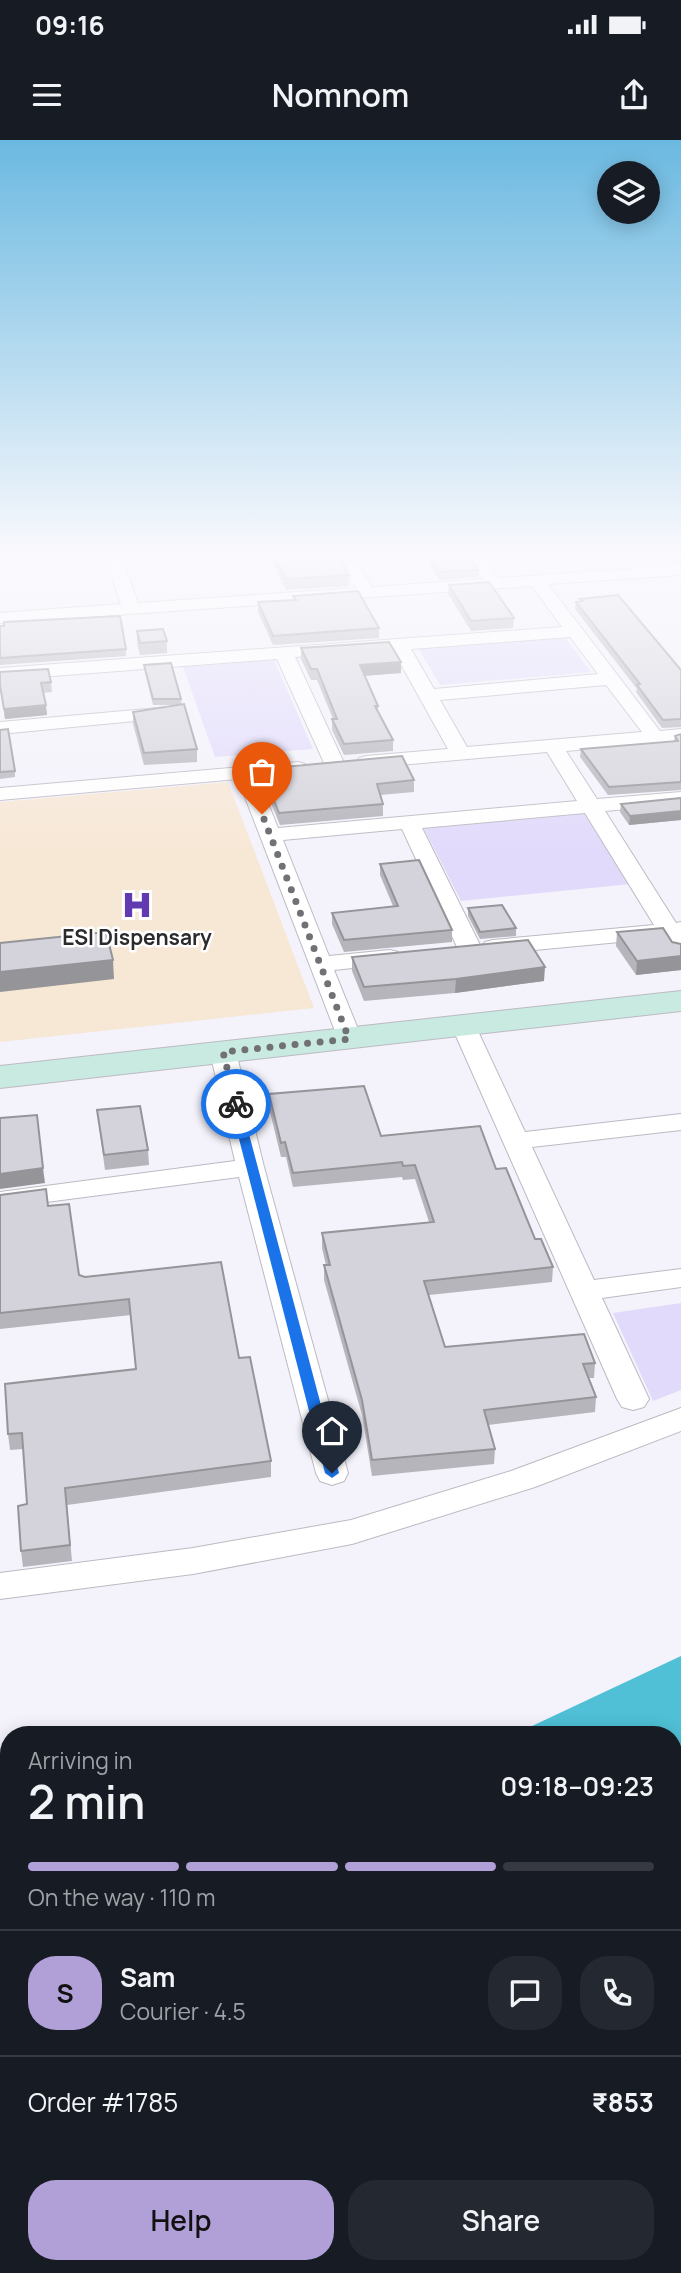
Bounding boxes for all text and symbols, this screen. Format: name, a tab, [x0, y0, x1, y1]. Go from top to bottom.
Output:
text: 09:16	[35, 7, 105, 43]
text: Nomnom	[272, 73, 409, 117]
icon: menu	[28, 76, 66, 114]
icon: share	[615, 76, 653, 114]
map controls	[597, 161, 660, 224]
button: layers	[597, 161, 660, 224]
pin	[232, 742, 292, 814]
icon: bag	[243, 753, 281, 791]
hospital icon: ESI Dispensary	[120, 888, 154, 922]
place label: ESI Dispensary	[62, 923, 212, 951]
courier	[201, 1069, 271, 1139]
icon: bike	[217, 1085, 255, 1123]
pin	[302, 1401, 362, 1473]
icon: home	[313, 1412, 351, 1450]
text: Arriving in	[28, 1744, 133, 1776]
text: 09:18–09:23	[500, 1768, 654, 1804]
text: 2 min	[28, 1770, 145, 1833]
text: On the way · 110 m	[28, 1881, 215, 1913]
button: chat	[488, 1956, 562, 2030]
button: phone	[580, 1956, 654, 2030]
text: Sam	[120, 1959, 175, 1995]
text: S	[56, 1975, 74, 2011]
text: Courier · 4.5	[120, 1995, 246, 2027]
text: Order #1785	[28, 2084, 178, 2120]
text: ₹853	[592, 2084, 654, 2120]
button: Help	[28, 2180, 334, 2260]
button: Share	[348, 2180, 654, 2260]

